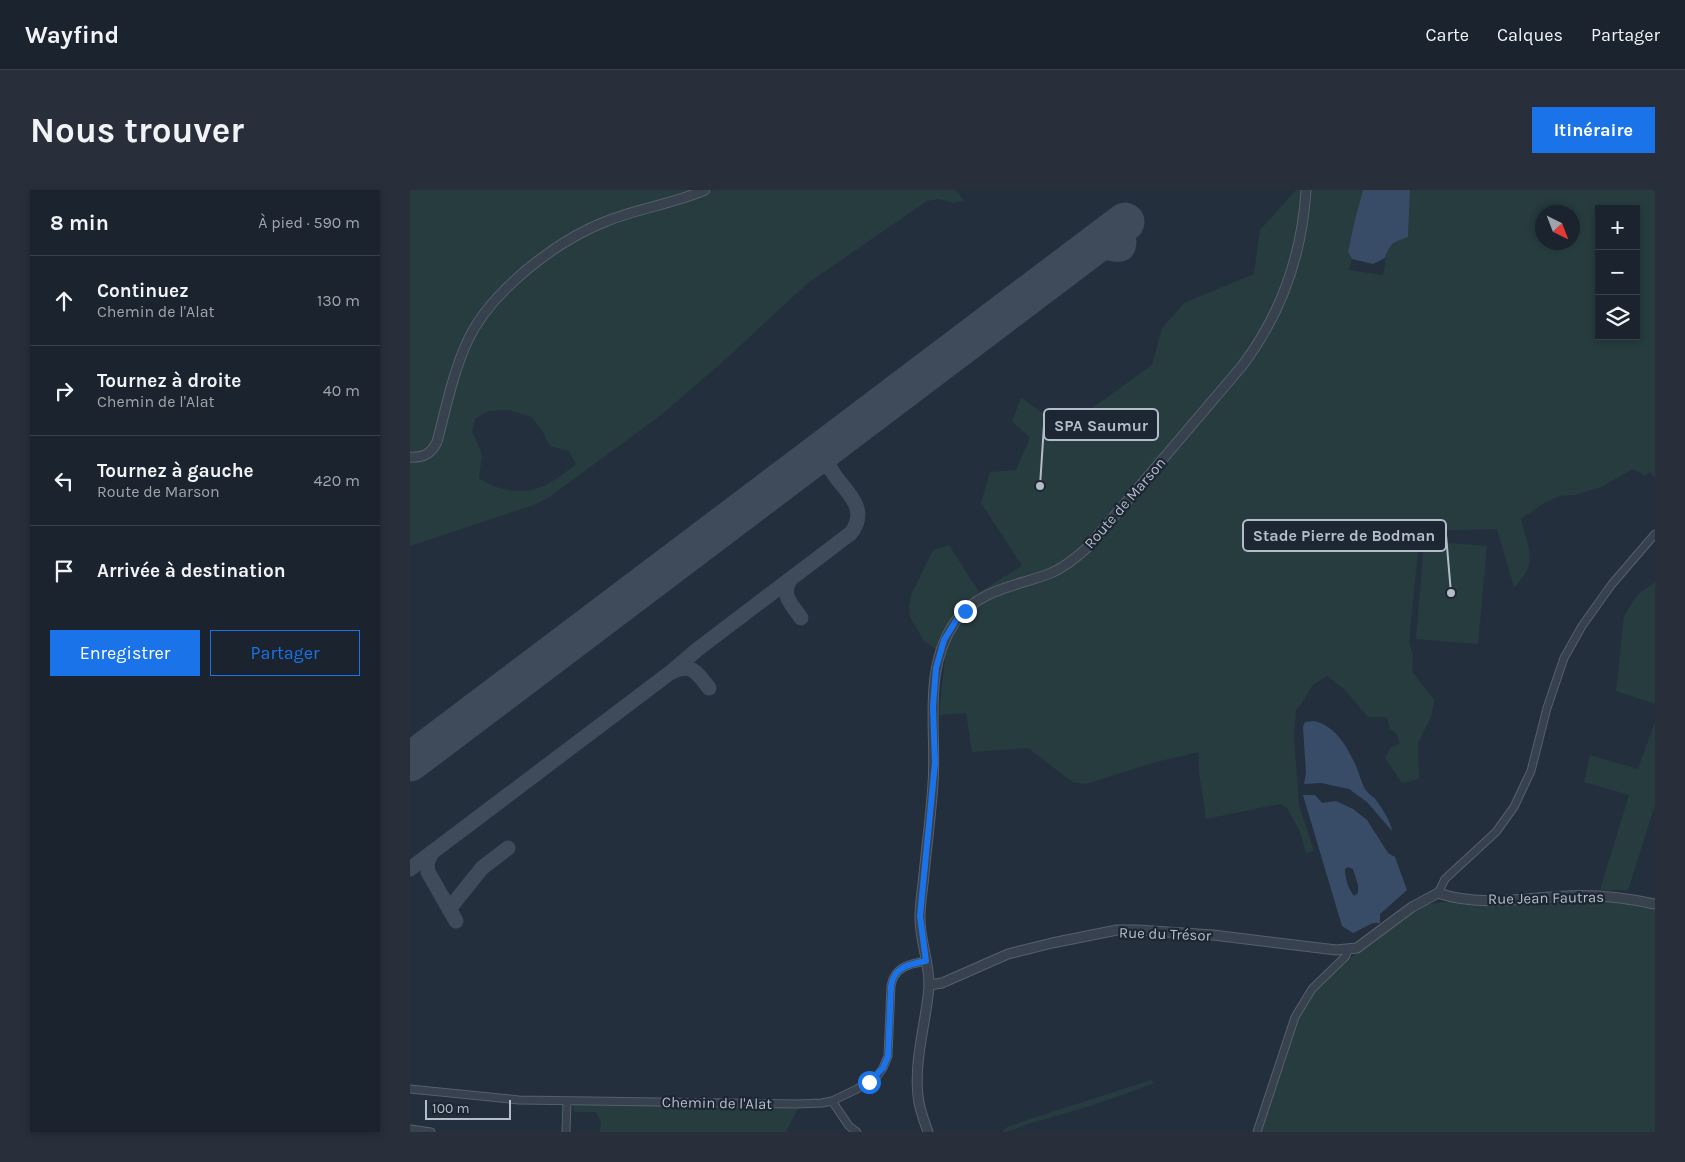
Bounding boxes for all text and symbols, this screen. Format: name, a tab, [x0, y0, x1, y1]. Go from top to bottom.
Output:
text: Wayfind	[25, 21, 119, 49]
text: Carte	[1425, 24, 1469, 46]
text: Calques	[1497, 24, 1563, 46]
text: Partager	[1591, 24, 1660, 46]
button: Itinéraire	[1532, 107, 1655, 153]
text: Nous trouver	[30, 110, 244, 151]
north arrow	[1535, 205, 1580, 250]
map controls	[1595, 205, 1640, 340]
button: +	[1595, 205, 1640, 250]
text: 8 min	[50, 211, 109, 235]
text: À pied · 590 m	[258, 213, 360, 232]
button: −	[1595, 250, 1640, 295]
text: Continuez	[97, 280, 189, 302]
icon: ahead	[50, 287, 78, 315]
text: 130 m	[317, 291, 360, 310]
button: layers	[1595, 295, 1640, 340]
text: Chemin de l'Alat	[97, 302, 215, 321]
text: Tournez à droite	[97, 370, 241, 392]
icon: right	[50, 377, 78, 405]
text: 40 m	[323, 381, 360, 400]
text: Chemin de l'Alat	[97, 392, 215, 411]
callout: SPA Saumur	[1044, 409, 1158, 440]
text: SPA Saumur	[1054, 416, 1149, 435]
street label: Route de Marson	[1080, 454, 1170, 552]
text: Tournez à gauche	[97, 460, 254, 482]
icon: left	[50, 467, 78, 495]
text: 420 m	[314, 471, 360, 490]
text: Route de Marson	[97, 482, 220, 501]
callout: Stade Pierre de Bodman	[1243, 520, 1446, 551]
text: Stade Pierre de Bodman	[1253, 526, 1435, 545]
icon: arrive	[50, 557, 78, 585]
text: Arrivée à destination	[97, 560, 286, 582]
route end	[954, 600, 977, 623]
button: Enregistrer	[50, 630, 200, 676]
button: Partager	[210, 630, 360, 676]
street label: Rue Jean Fautras	[1488, 888, 1604, 908]
street label: Rue du Trésor	[1119, 923, 1212, 945]
route start	[858, 1071, 881, 1094]
street label: Chemin de l'Alat	[662, 1093, 773, 1113]
scale bar	[425, 1097, 511, 1120]
text: 100 m	[432, 1100, 470, 1117]

